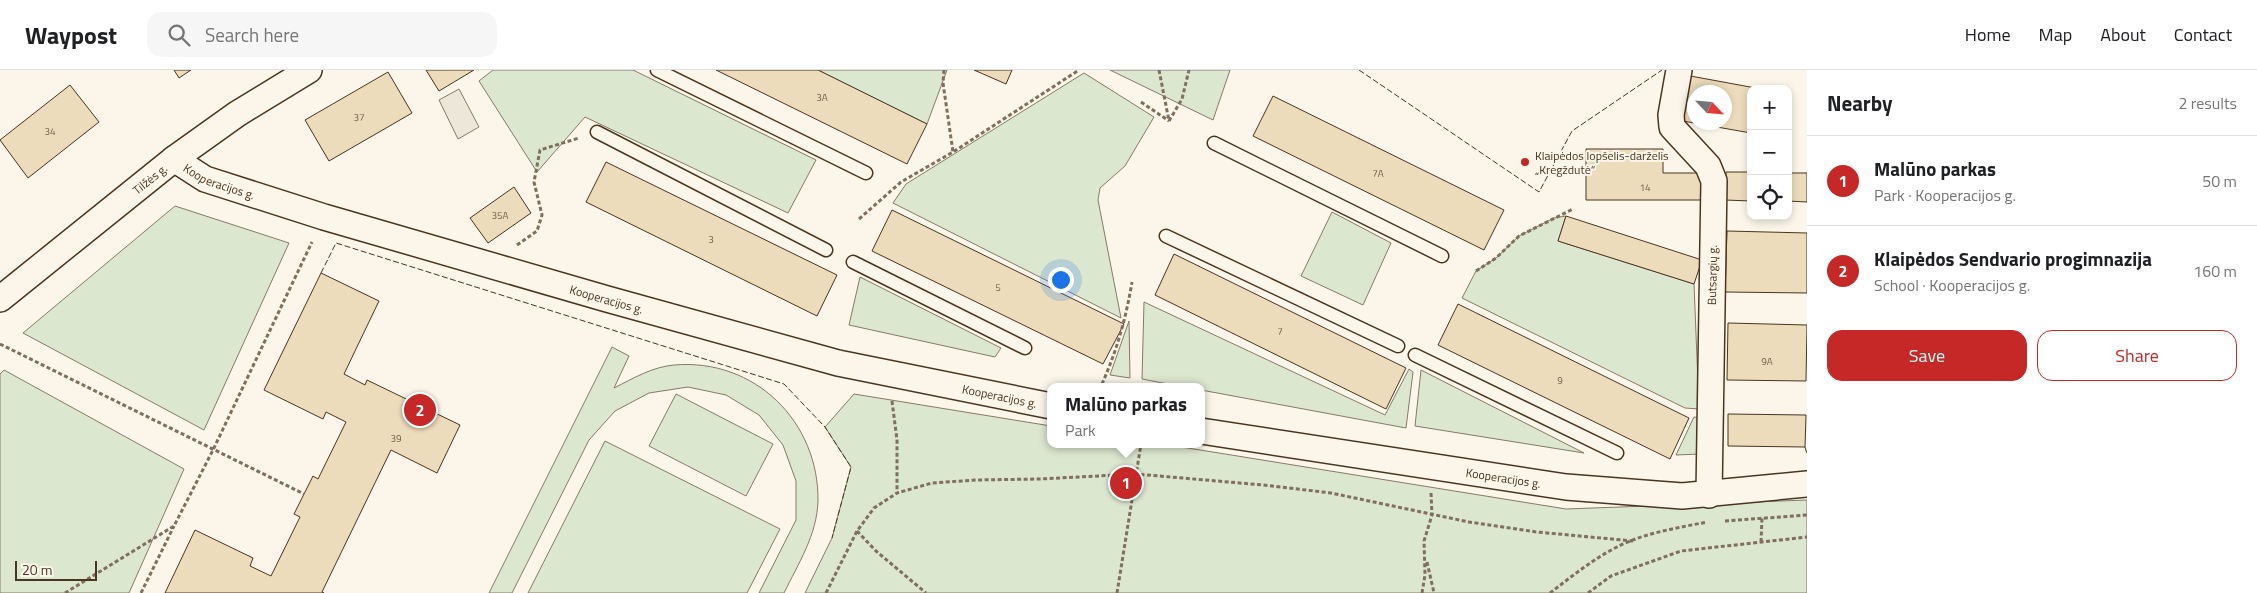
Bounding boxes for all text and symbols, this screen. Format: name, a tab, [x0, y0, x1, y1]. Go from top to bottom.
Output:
search box	[147, 12, 497, 57]
text: Waypost	[25, 17, 117, 53]
text: Search here	[205, 20, 299, 49]
icon: search	[165, 21, 193, 49]
text: Home	[1965, 21, 2011, 48]
text: Map	[2039, 21, 2072, 48]
text: About	[2100, 21, 2146, 48]
text: Contact	[2174, 21, 2232, 48]
north arrow	[1687, 85, 1732, 130]
map controls	[1747, 85, 1792, 220]
button: +	[1747, 85, 1792, 130]
text: Nearby	[1827, 87, 1892, 119]
house number: 3A	[816, 90, 828, 105]
text: 2 results	[2178, 91, 2237, 115]
house number: 37	[353, 110, 365, 125]
house number: 34	[44, 124, 56, 139]
button: −	[1747, 130, 1792, 175]
place label: Klaipėdos lopšelis-darželis „Kregždutė“	[1535, 146, 1669, 179]
text: Malūno parkas	[1874, 154, 1996, 183]
marker: Klaipėdos lopšelis-darželis „Kregždutė“	[1519, 156, 1531, 168]
street label: Kooperacijos g.	[180, 158, 257, 204]
street label: Tilžės g.	[128, 159, 171, 199]
house number: 7A	[1372, 166, 1384, 181]
text: 1	[1839, 169, 1847, 193]
text: 50 m	[2202, 169, 2237, 193]
button: locate	[1747, 175, 1792, 220]
house number: 14	[1639, 180, 1651, 195]
text: Park · Kooperacijos g.	[1874, 183, 2016, 207]
house number: 35A	[491, 208, 509, 223]
house number: 3	[708, 232, 714, 247]
text: Klaipėdos Sendvario progimnazija	[1874, 244, 2152, 273]
street label: Butsargių g.	[1702, 245, 1722, 305]
text: 2	[1839, 259, 1847, 283]
text: 160 m	[2193, 259, 2237, 283]
your location	[1048, 267, 1074, 293]
text: School · Kooperacijos g.	[1874, 273, 2030, 297]
street label: Kooperacijos g.	[568, 279, 646, 318]
house number: 5	[995, 280, 1001, 295]
house number: 7	[1277, 324, 1283, 339]
button: Save	[1827, 330, 2027, 381]
button: Share	[2037, 330, 2237, 381]
house number: 9A	[1761, 354, 1773, 369]
house number: 9	[1557, 373, 1563, 388]
street label: Kooperacijos g.	[961, 379, 1039, 412]
popup	[1047, 383, 1205, 448]
text: Malūno parkas	[1065, 389, 1187, 418]
pin: 2	[404, 391, 436, 429]
text: Park	[1065, 418, 1096, 442]
house number: 39	[390, 431, 402, 446]
street label: Kooperacijos g.	[1465, 462, 1542, 493]
pin: 1	[1110, 464, 1142, 502]
scale bar	[15, 558, 98, 581]
text: 20 m	[22, 559, 52, 580]

